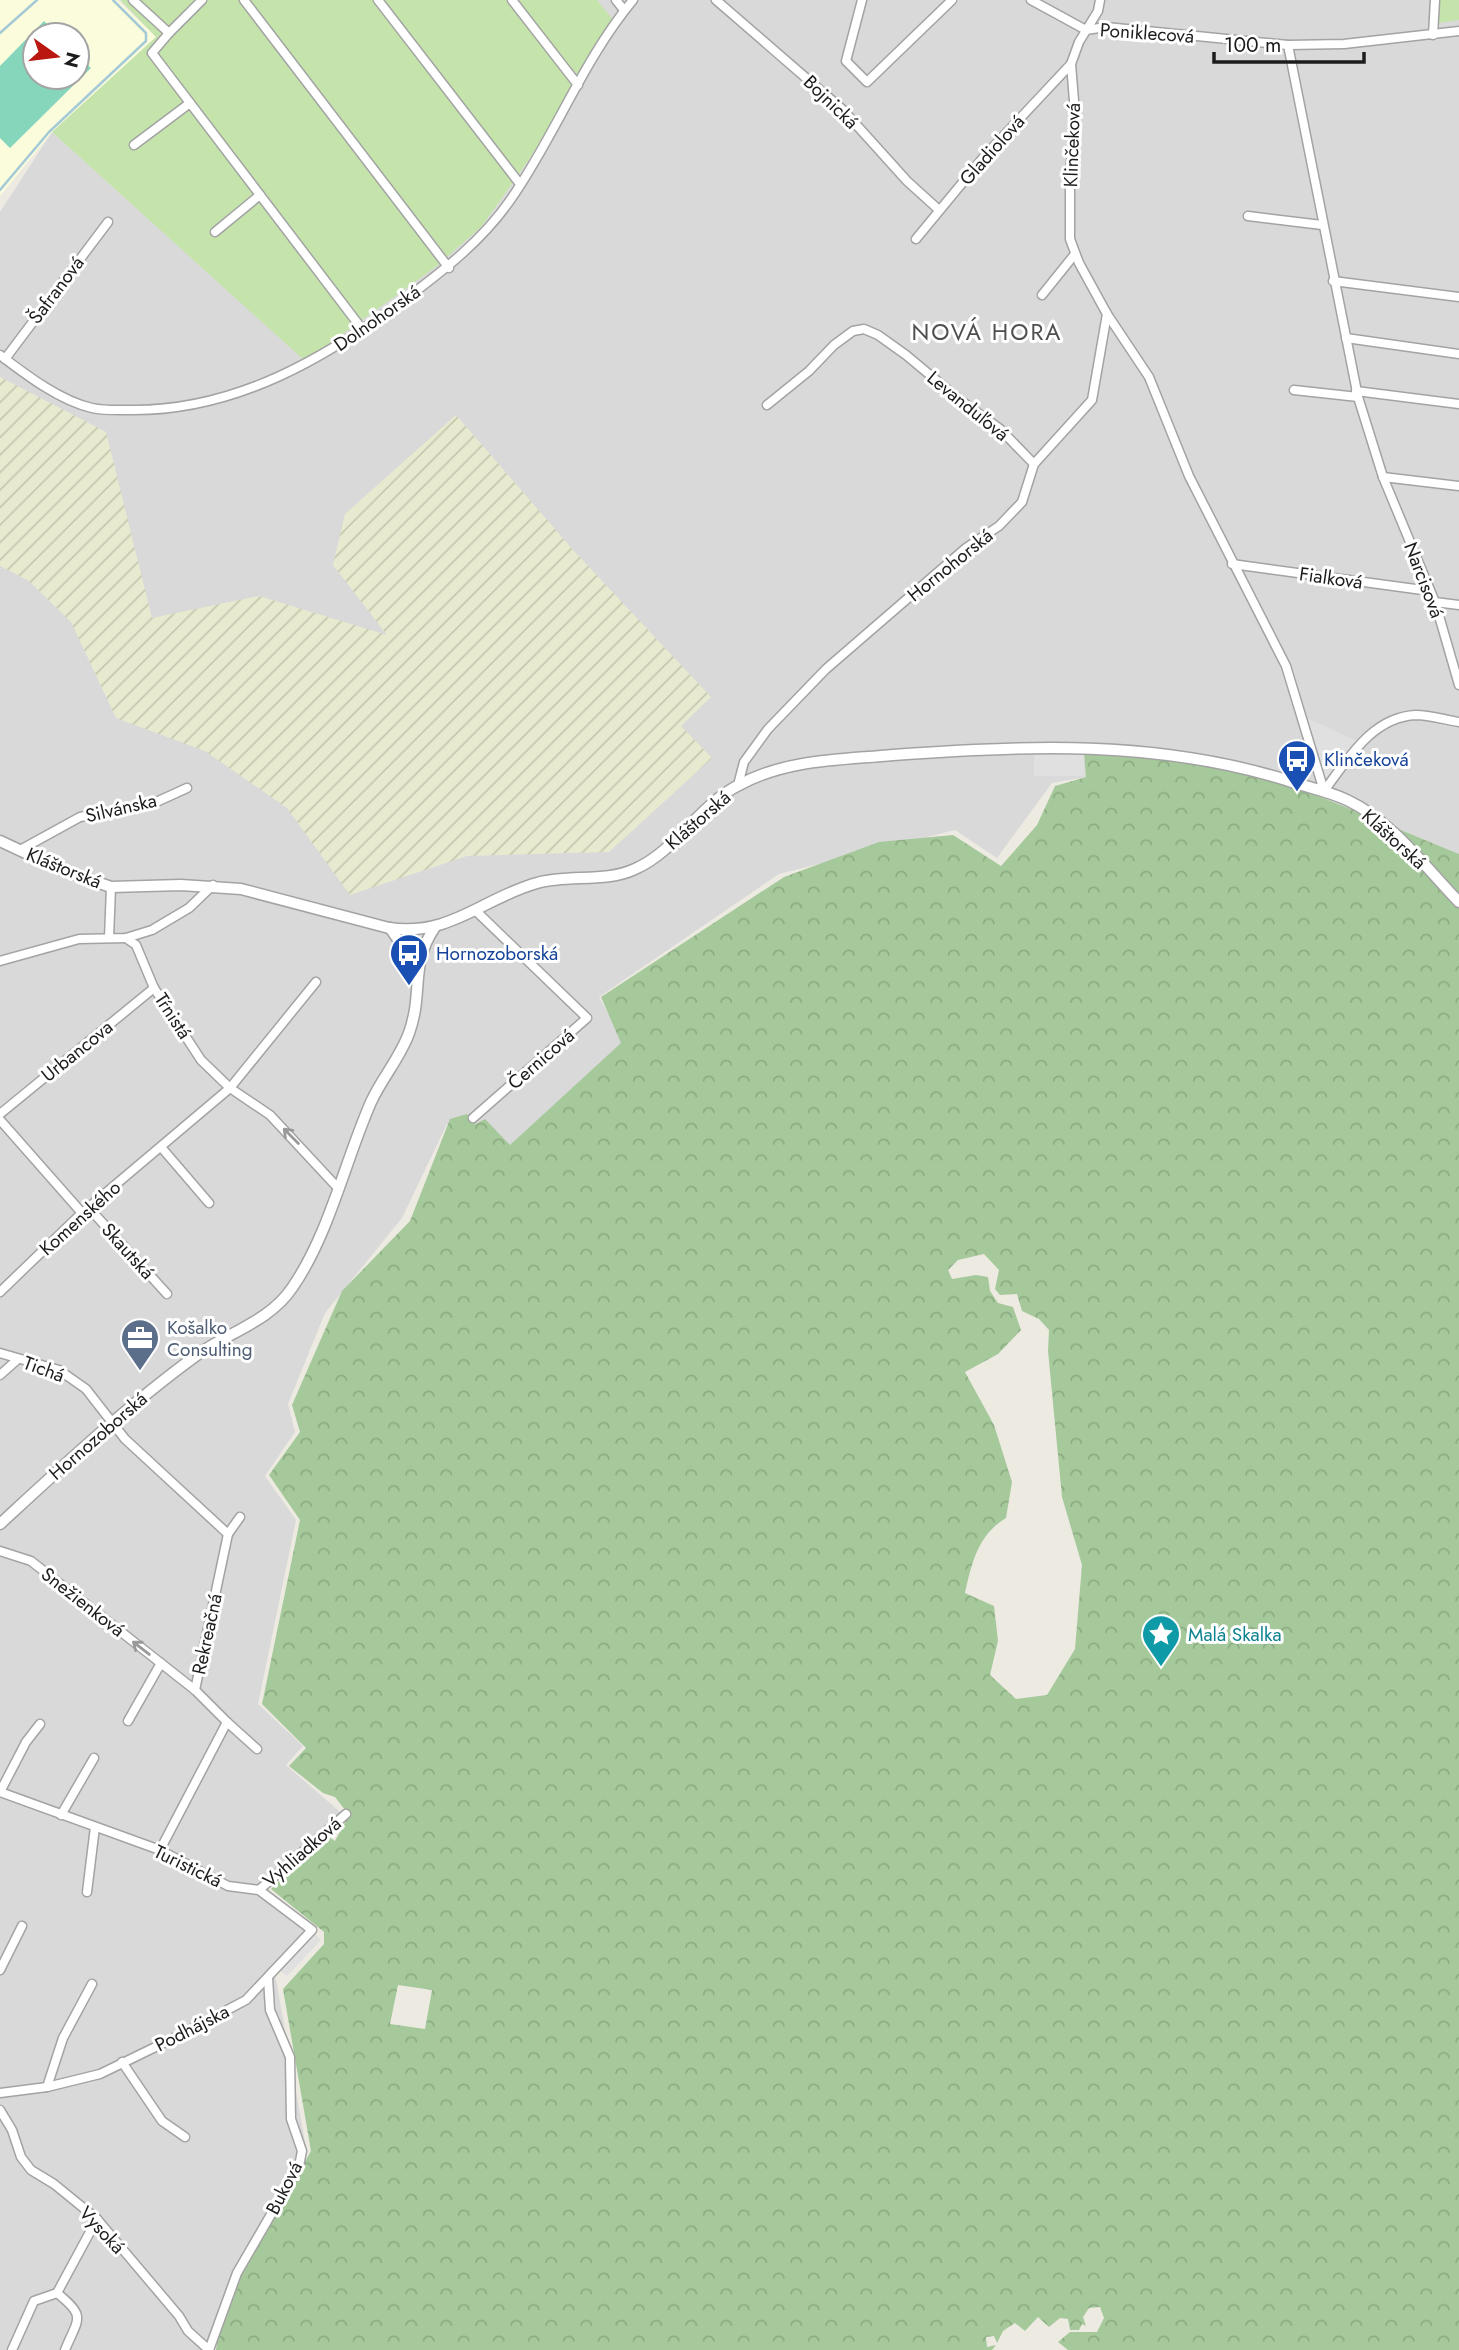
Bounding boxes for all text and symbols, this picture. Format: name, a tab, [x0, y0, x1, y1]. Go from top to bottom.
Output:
street label: Poniklecová	[1099, 16, 1195, 50]
north arrow	[21, 21, 91, 91]
scale bar	[1214, 21, 1364, 65]
text: 100 m	[1224, 30, 1281, 60]
text: N	[57, 49, 87, 71]
street label: Bojnická	[797, 69, 865, 135]
street label: Klinčeková	[1057, 102, 1087, 188]
street label: Gladiolová	[953, 109, 1031, 191]
street label: Šafranová	[22, 251, 90, 329]
street label: Dolnohorská	[328, 278, 426, 358]
district label: NOVÁ HORA	[912, 315, 1062, 349]
street label: Levanduľová	[921, 365, 1015, 447]
street label: Hornohorská	[902, 522, 998, 608]
street label: Narcisová	[1397, 538, 1451, 622]
street label: Fialková	[1298, 560, 1364, 596]
bus stop icon: Klinčeková	[1276, 738, 1318, 793]
place label: Klinčeková	[1324, 746, 1409, 773]
street label: Kláštorská	[659, 784, 737, 856]
street label: Silvánska	[83, 787, 159, 829]
street label: Kláštorská	[1356, 803, 1432, 875]
street label: Kláštorská	[22, 841, 106, 895]
bus stop icon: Hornozoborská	[388, 932, 430, 987]
place label: Hornozoborská	[436, 940, 558, 967]
street label: Tŕnistá	[148, 988, 198, 1044]
street label: Urbancova	[35, 1014, 119, 1088]
street label: Černicová	[502, 1022, 580, 1096]
one-way arrow	[283, 1128, 300, 1145]
street label: Komenského	[33, 1174, 127, 1262]
street label: Skautská	[95, 1217, 161, 1285]
place label: Košalko Consulting	[167, 1314, 253, 1363]
office icon: Košalko Consulting	[119, 1317, 161, 1372]
street label: Tichá	[20, 1349, 68, 1389]
street label: Hornozoborská	[43, 1386, 153, 1486]
street label: Snežienková	[36, 1561, 130, 1643]
street label: Rekreačná	[185, 1591, 229, 1677]
place icon: Malá Skalka	[1140, 1613, 1182, 1668]
place label: Malá Skalka	[1188, 1621, 1282, 1648]
one-way arrow	[132, 1640, 151, 1655]
street label: Vyhliadková	[257, 1810, 347, 1894]
street label: Turistická	[149, 1838, 227, 1894]
street label: Podhájska	[150, 1998, 234, 2058]
street label: Buková	[259, 2157, 309, 2219]
street label: Vysoká	[73, 2200, 131, 2260]

